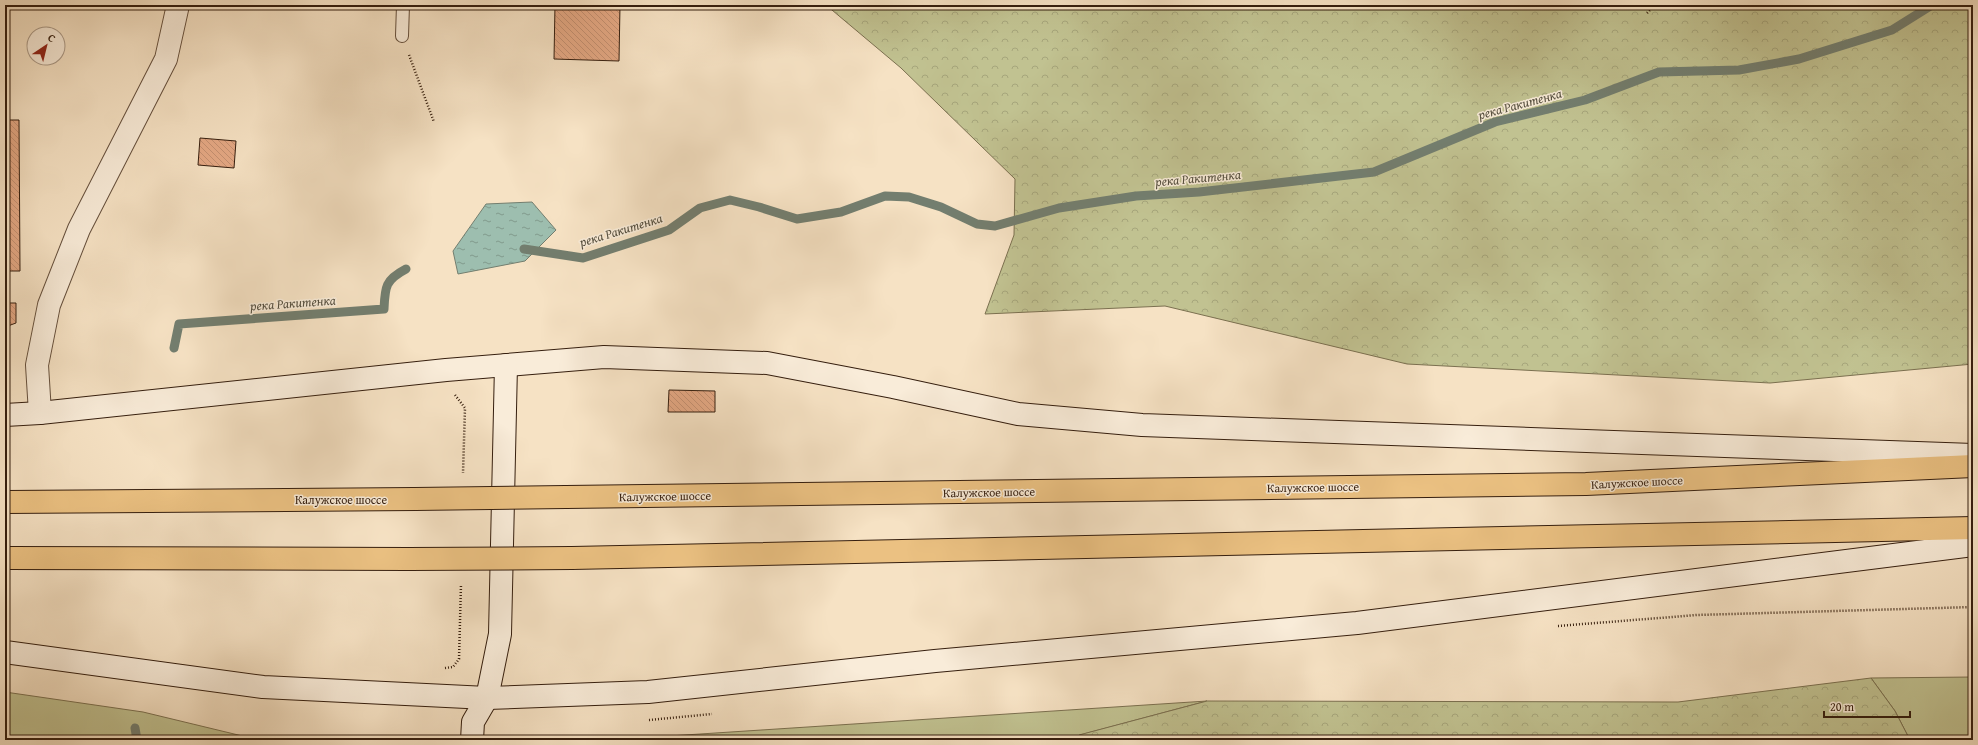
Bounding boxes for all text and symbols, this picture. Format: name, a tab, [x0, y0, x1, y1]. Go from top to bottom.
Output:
north arrow	[26, 26, 66, 66]
text: С	[45, 29, 59, 46]
water label: река Ракитенка	[1475, 84, 1564, 125]
water label: река Ракитенка	[1153, 165, 1242, 191]
water label: река Ракитенка	[576, 208, 665, 252]
water label: река Ракитенка	[249, 291, 336, 316]
street label: Калужское шоссе	[1591, 471, 1684, 493]
street label: Калужское шоссе	[1267, 478, 1360, 496]
street label: Калужское шоссе	[943, 483, 1036, 501]
street label: Калужское шоссе	[619, 487, 712, 505]
street label: Калужское шоссе	[295, 491, 387, 508]
scale bar	[1824, 693, 1910, 719]
text: 20 m	[1830, 698, 1854, 715]

